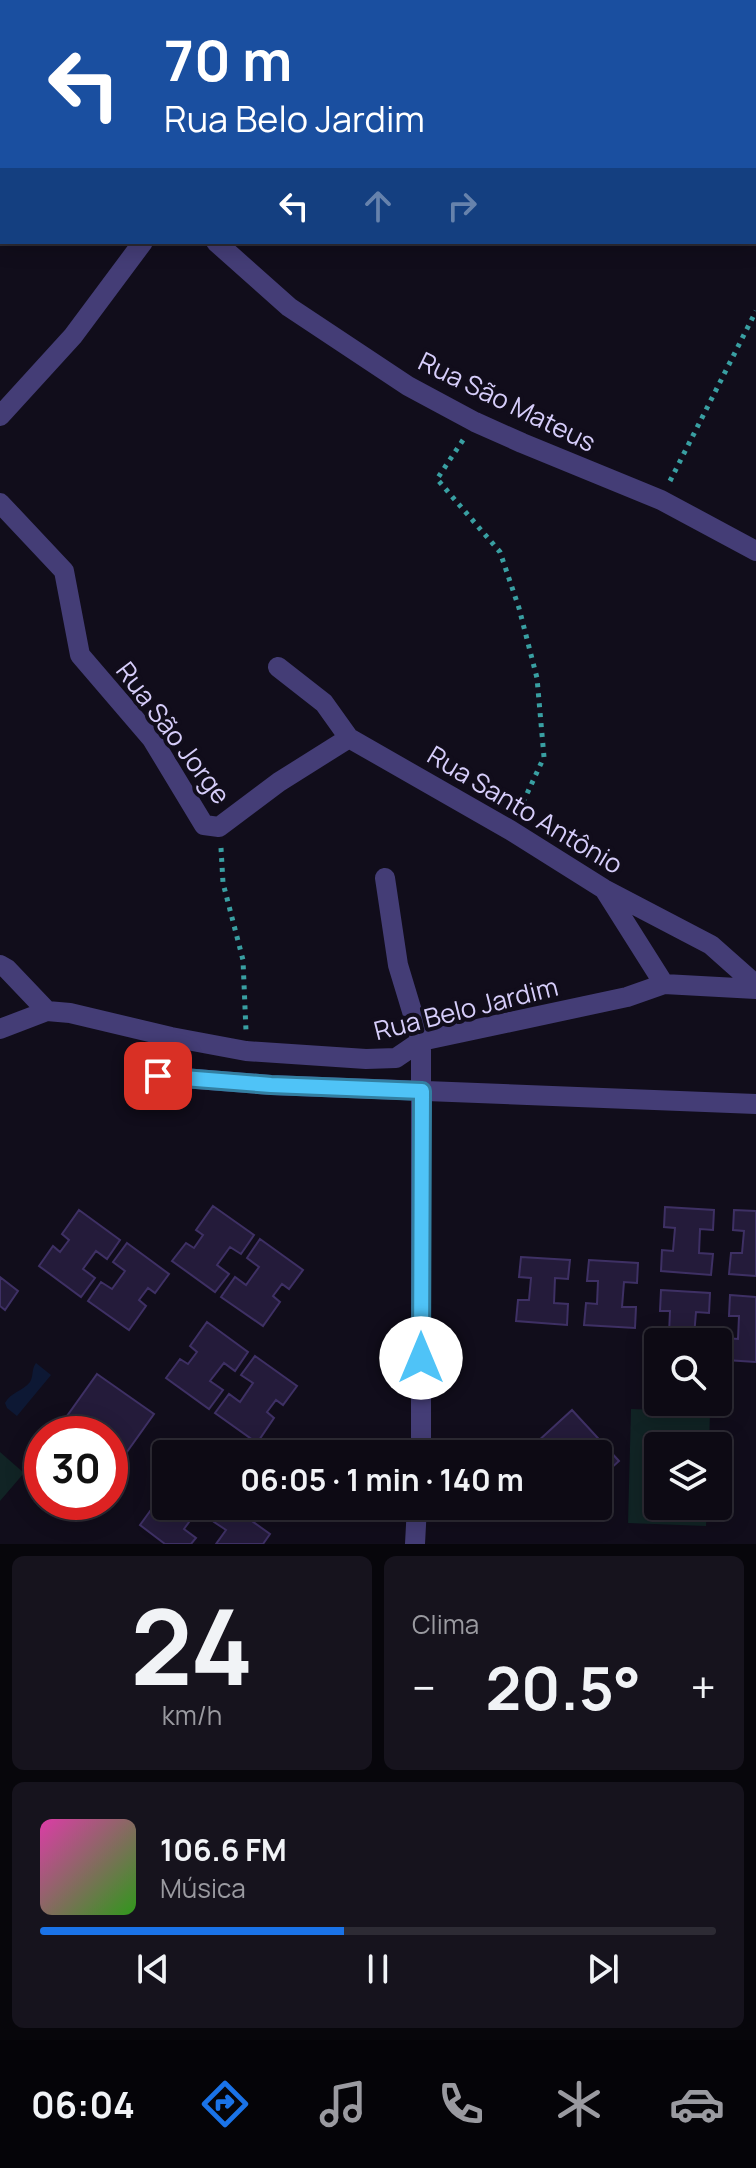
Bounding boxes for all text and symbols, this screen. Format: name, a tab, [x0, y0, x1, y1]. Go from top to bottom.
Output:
text: 70 m	[164, 21, 292, 98]
icon: left	[32, 32, 136, 136]
text: Rua Belo Jardim	[164, 94, 425, 143]
icon: left	[272, 184, 316, 228]
icon: ahead	[356, 184, 400, 228]
icon: right	[440, 184, 484, 228]
street label: Rua São Mateus	[413, 343, 602, 460]
street label: Rua São Jorge	[108, 654, 239, 811]
street label: Rua Santo Antônio	[421, 737, 630, 882]
street label: Rua Belo Jardim	[370, 968, 562, 1048]
pin	[124, 1042, 192, 1110]
icon: arrive	[136, 1054, 180, 1098]
position arrow	[379, 1316, 463, 1400]
map controls	[644, 1328, 732, 1520]
button: search	[644, 1328, 732, 1416]
speed limit sign: 30	[24, 1416, 128, 1520]
button: layers	[644, 1432, 732, 1520]
text: 06:05 · 1 min · 140 m	[240, 1459, 524, 1500]
text: 24	[130, 1574, 254, 1716]
text: Clima	[412, 1606, 479, 1642]
text: 20.5°	[485, 1646, 641, 1728]
text: −	[412, 1657, 436, 1717]
text: +	[691, 1657, 716, 1717]
text: km/h	[162, 1697, 222, 1733]
text: 106.6 FM	[160, 1829, 287, 1870]
text: Música	[160, 1870, 246, 1906]
icon: previous	[131, 1947, 175, 1991]
icon: pause	[356, 1947, 400, 1991]
icon: next	[581, 1947, 625, 1991]
icon: directions	[197, 2076, 253, 2132]
icon: music	[315, 2076, 371, 2132]
icon: phone	[433, 2076, 489, 2132]
icon: climate	[551, 2076, 607, 2132]
icon: car	[669, 2076, 725, 2132]
text: 06:04	[31, 2080, 135, 2129]

